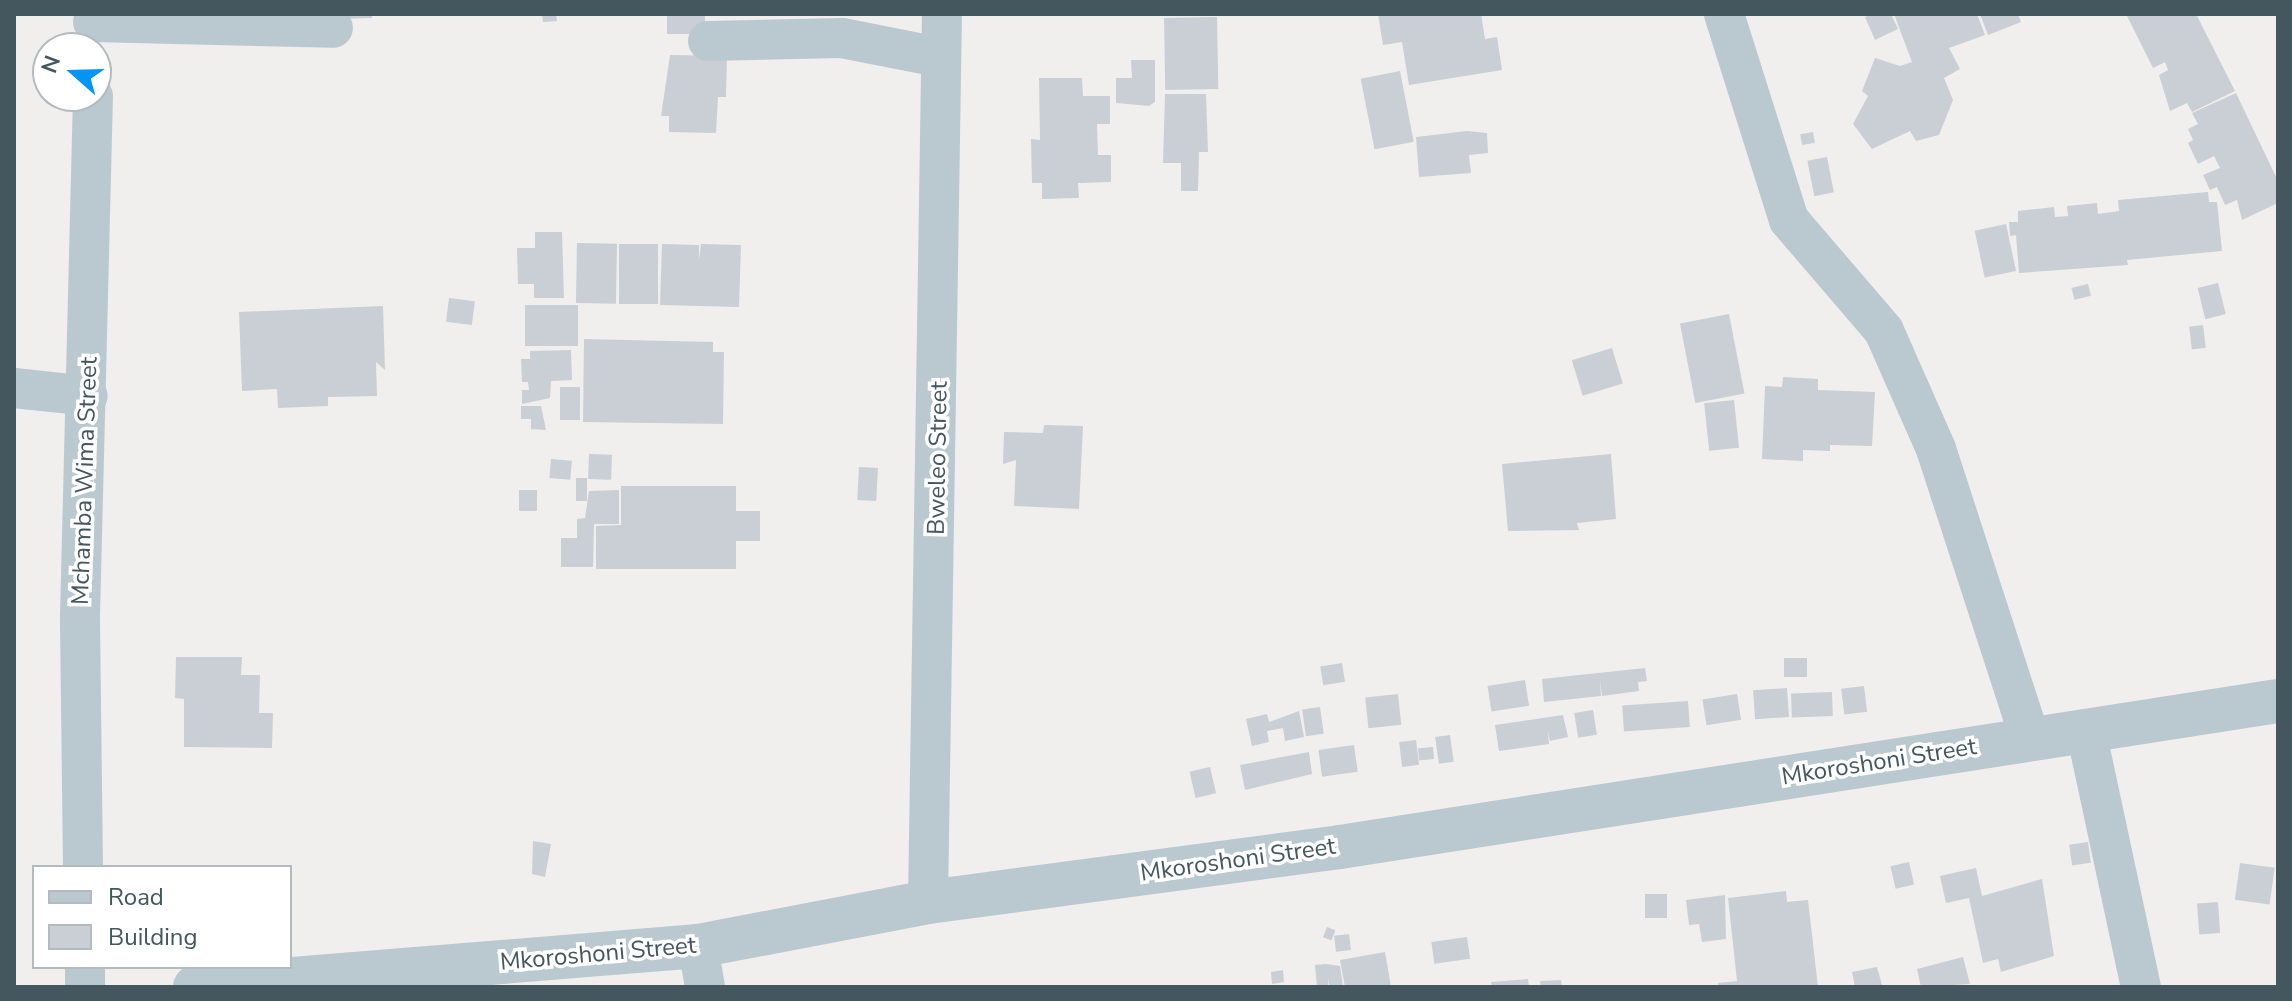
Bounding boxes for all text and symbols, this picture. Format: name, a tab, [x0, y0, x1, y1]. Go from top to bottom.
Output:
north arrow	[32, 32, 112, 112]
text: N	[34, 52, 68, 77]
street label: Mchamba Wima Street	[66, 356, 104, 606]
street label: Bweleo Street	[922, 381, 954, 535]
street label: Mkoroshoni Street	[1780, 732, 1978, 792]
street label: Mkoroshoni Street	[1139, 832, 1337, 888]
legend	[32, 865, 292, 969]
text: Road	[108, 881, 164, 913]
text: Building	[108, 921, 198, 953]
street label: Mkoroshoni Street	[499, 931, 697, 977]

